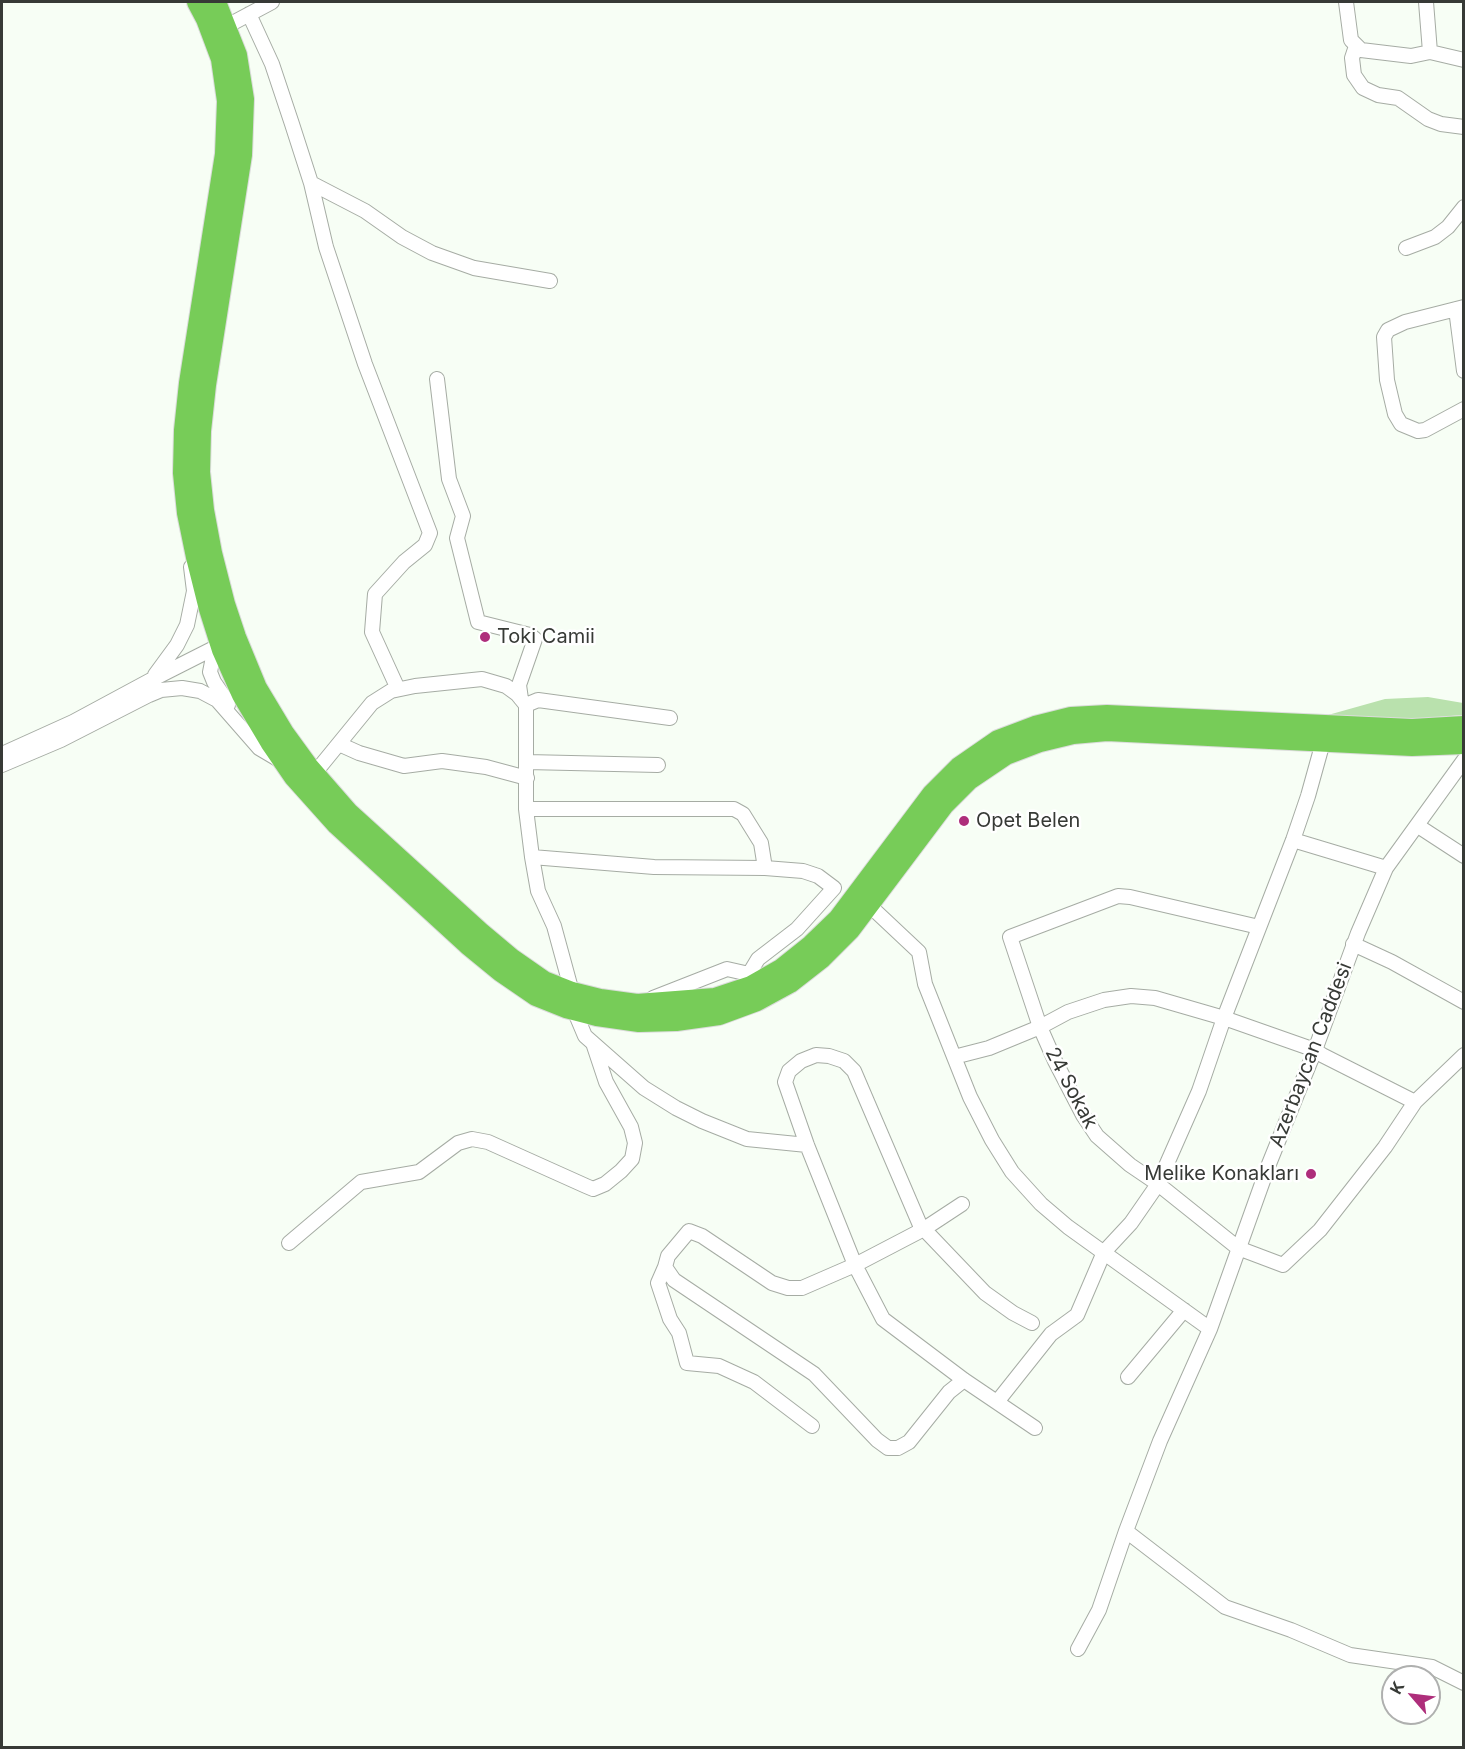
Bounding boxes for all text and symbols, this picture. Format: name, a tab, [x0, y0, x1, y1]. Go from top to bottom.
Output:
place label: Toki Camii	[497, 625, 595, 649]
marker: Toki Camii	[478, 630, 492, 644]
place label: Opet Belen	[976, 809, 1080, 833]
marker: Opet Belen	[957, 814, 971, 828]
street label: Azerbaycan Caddesi	[1265, 959, 1357, 1151]
street label: 24 Sokak	[1040, 1043, 1102, 1133]
place label: Melike Konakları	[1144, 1162, 1299, 1186]
marker: Melike Konakları	[1304, 1167, 1318, 1181]
north arrow	[1381, 1665, 1441, 1725]
text: K	[1385, 1678, 1408, 1697]

